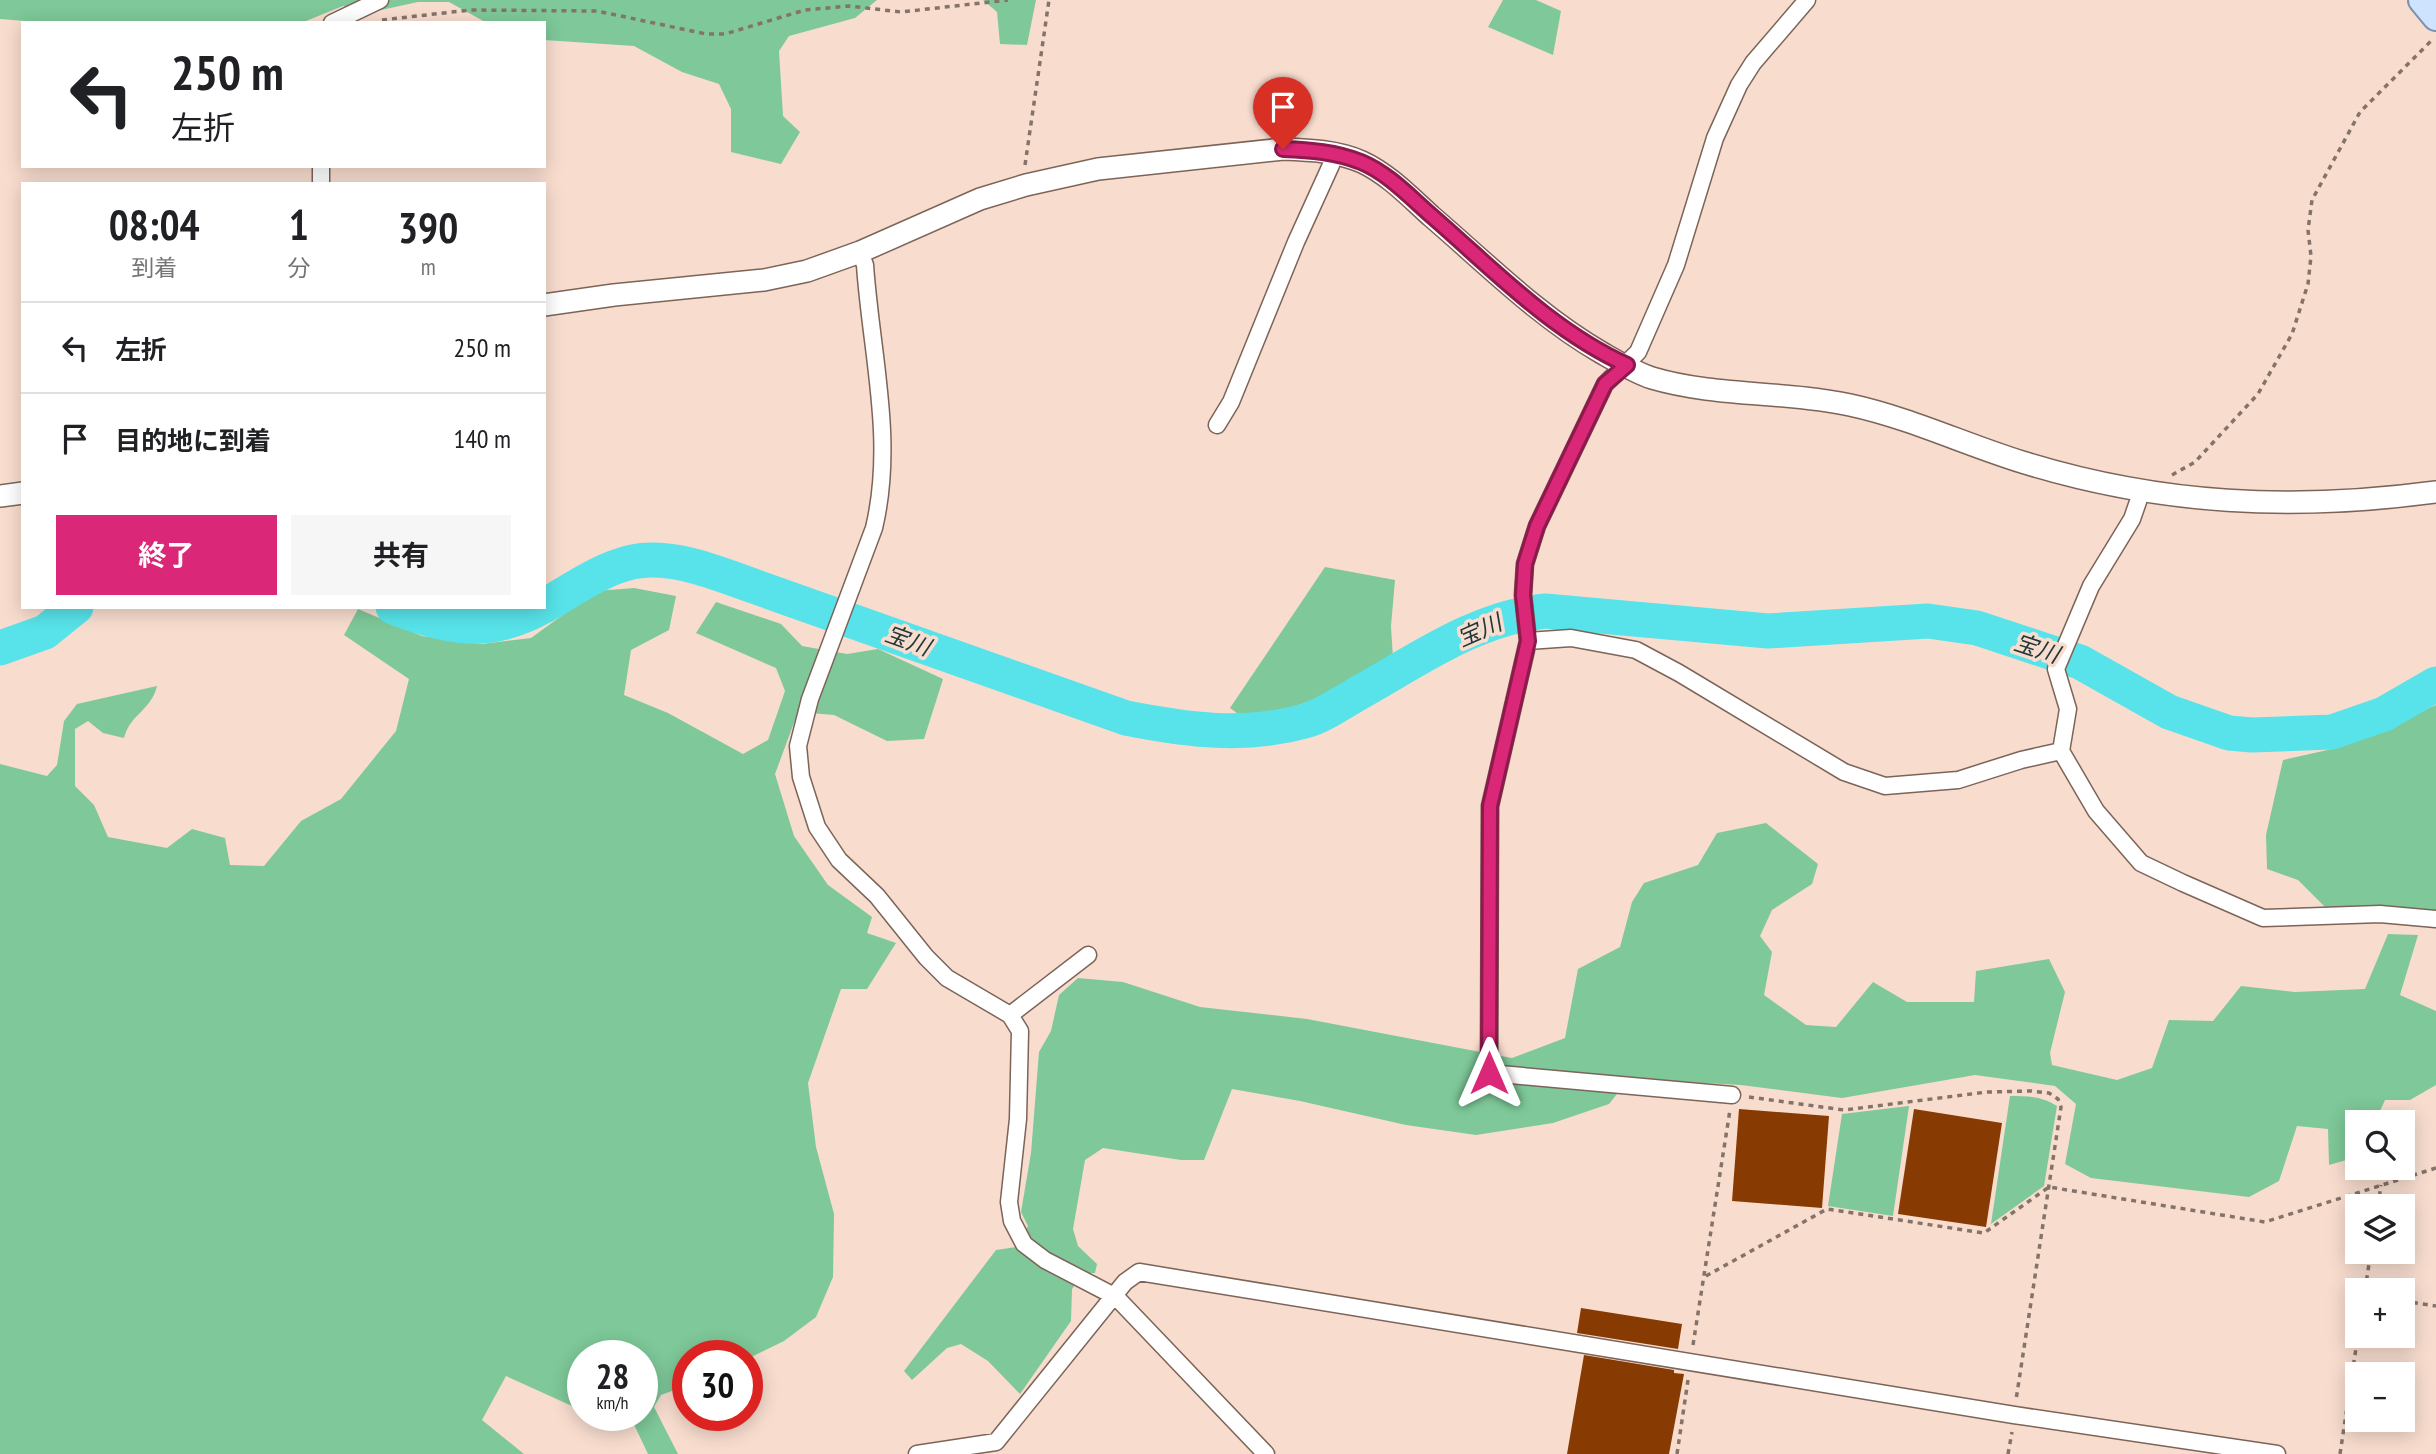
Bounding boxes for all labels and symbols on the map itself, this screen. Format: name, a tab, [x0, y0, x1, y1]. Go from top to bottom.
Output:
pin	[1253, 77, 1313, 149]
water label: 宝川	[1452, 606, 1509, 653]
water label: 宝川	[881, 619, 937, 663]
water label: 宝川	[2011, 627, 2066, 670]
position arrow	[1452, 1036, 1526, 1110]
speed limit sign: 30	[672, 1340, 763, 1431]

